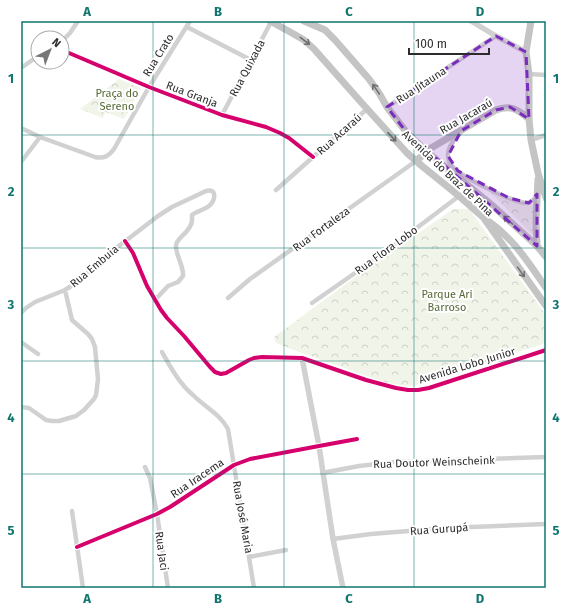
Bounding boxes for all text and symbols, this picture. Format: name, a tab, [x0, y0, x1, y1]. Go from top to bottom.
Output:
text: A	[82, 4, 91, 19]
text: B	[214, 4, 222, 19]
text: C	[345, 4, 353, 19]
text: D	[476, 4, 485, 19]
north arrow	[30, 30, 70, 70]
scale bar	[409, 30, 489, 56]
street label: Rua Crato	[140, 31, 177, 79]
text: N	[49, 36, 63, 50]
street label: Rua Quixada	[227, 37, 268, 99]
one-way arrow	[299, 37, 310, 46]
text: 100 m	[415, 37, 447, 51]
street label: Rua Jitauna	[394, 64, 449, 106]
text: 1	[8, 71, 14, 86]
text: 1	[553, 71, 559, 86]
street label: Rua Granja	[164, 79, 219, 110]
one-way arrow	[372, 84, 380, 95]
park label: Praça do Sereno	[95, 87, 139, 113]
street label: Rua Jacaraú	[438, 96, 495, 137]
street label: Rua Acaraú	[314, 111, 364, 158]
street label: Avenida do Braz de Pina	[399, 128, 496, 219]
one-way arrow	[388, 132, 397, 142]
text: 2	[8, 184, 15, 199]
text: 2	[553, 184, 560, 199]
street label: Rua Fortaleza	[290, 204, 352, 254]
one-way arrow	[503, 215, 513, 225]
street label: Rua Flora Lobo	[352, 223, 420, 277]
street label: Rua Embuia	[67, 242, 121, 290]
one-way arrow	[517, 267, 525, 278]
park label: Parque Ari Barroso	[421, 288, 473, 314]
text: 3	[7, 297, 15, 312]
text: 3	[552, 297, 560, 312]
street label: Avenida Lobo Junior	[417, 344, 518, 386]
text: 4	[7, 410, 15, 425]
text: 4	[552, 410, 560, 425]
street label: Rua Doutor Weinscheink	[373, 454, 495, 471]
street label: Rua Iracema	[168, 456, 226, 501]
street label: Rua José Maria	[230, 480, 255, 554]
street label: Rua Gurupá	[409, 521, 469, 538]
text: 5	[8, 523, 15, 538]
text: 5	[553, 523, 560, 538]
street label: Rua Jaci	[152, 531, 171, 572]
text: A	[82, 591, 91, 606]
text: B	[214, 591, 222, 606]
text: C	[345, 591, 353, 606]
text: D	[476, 591, 485, 606]

